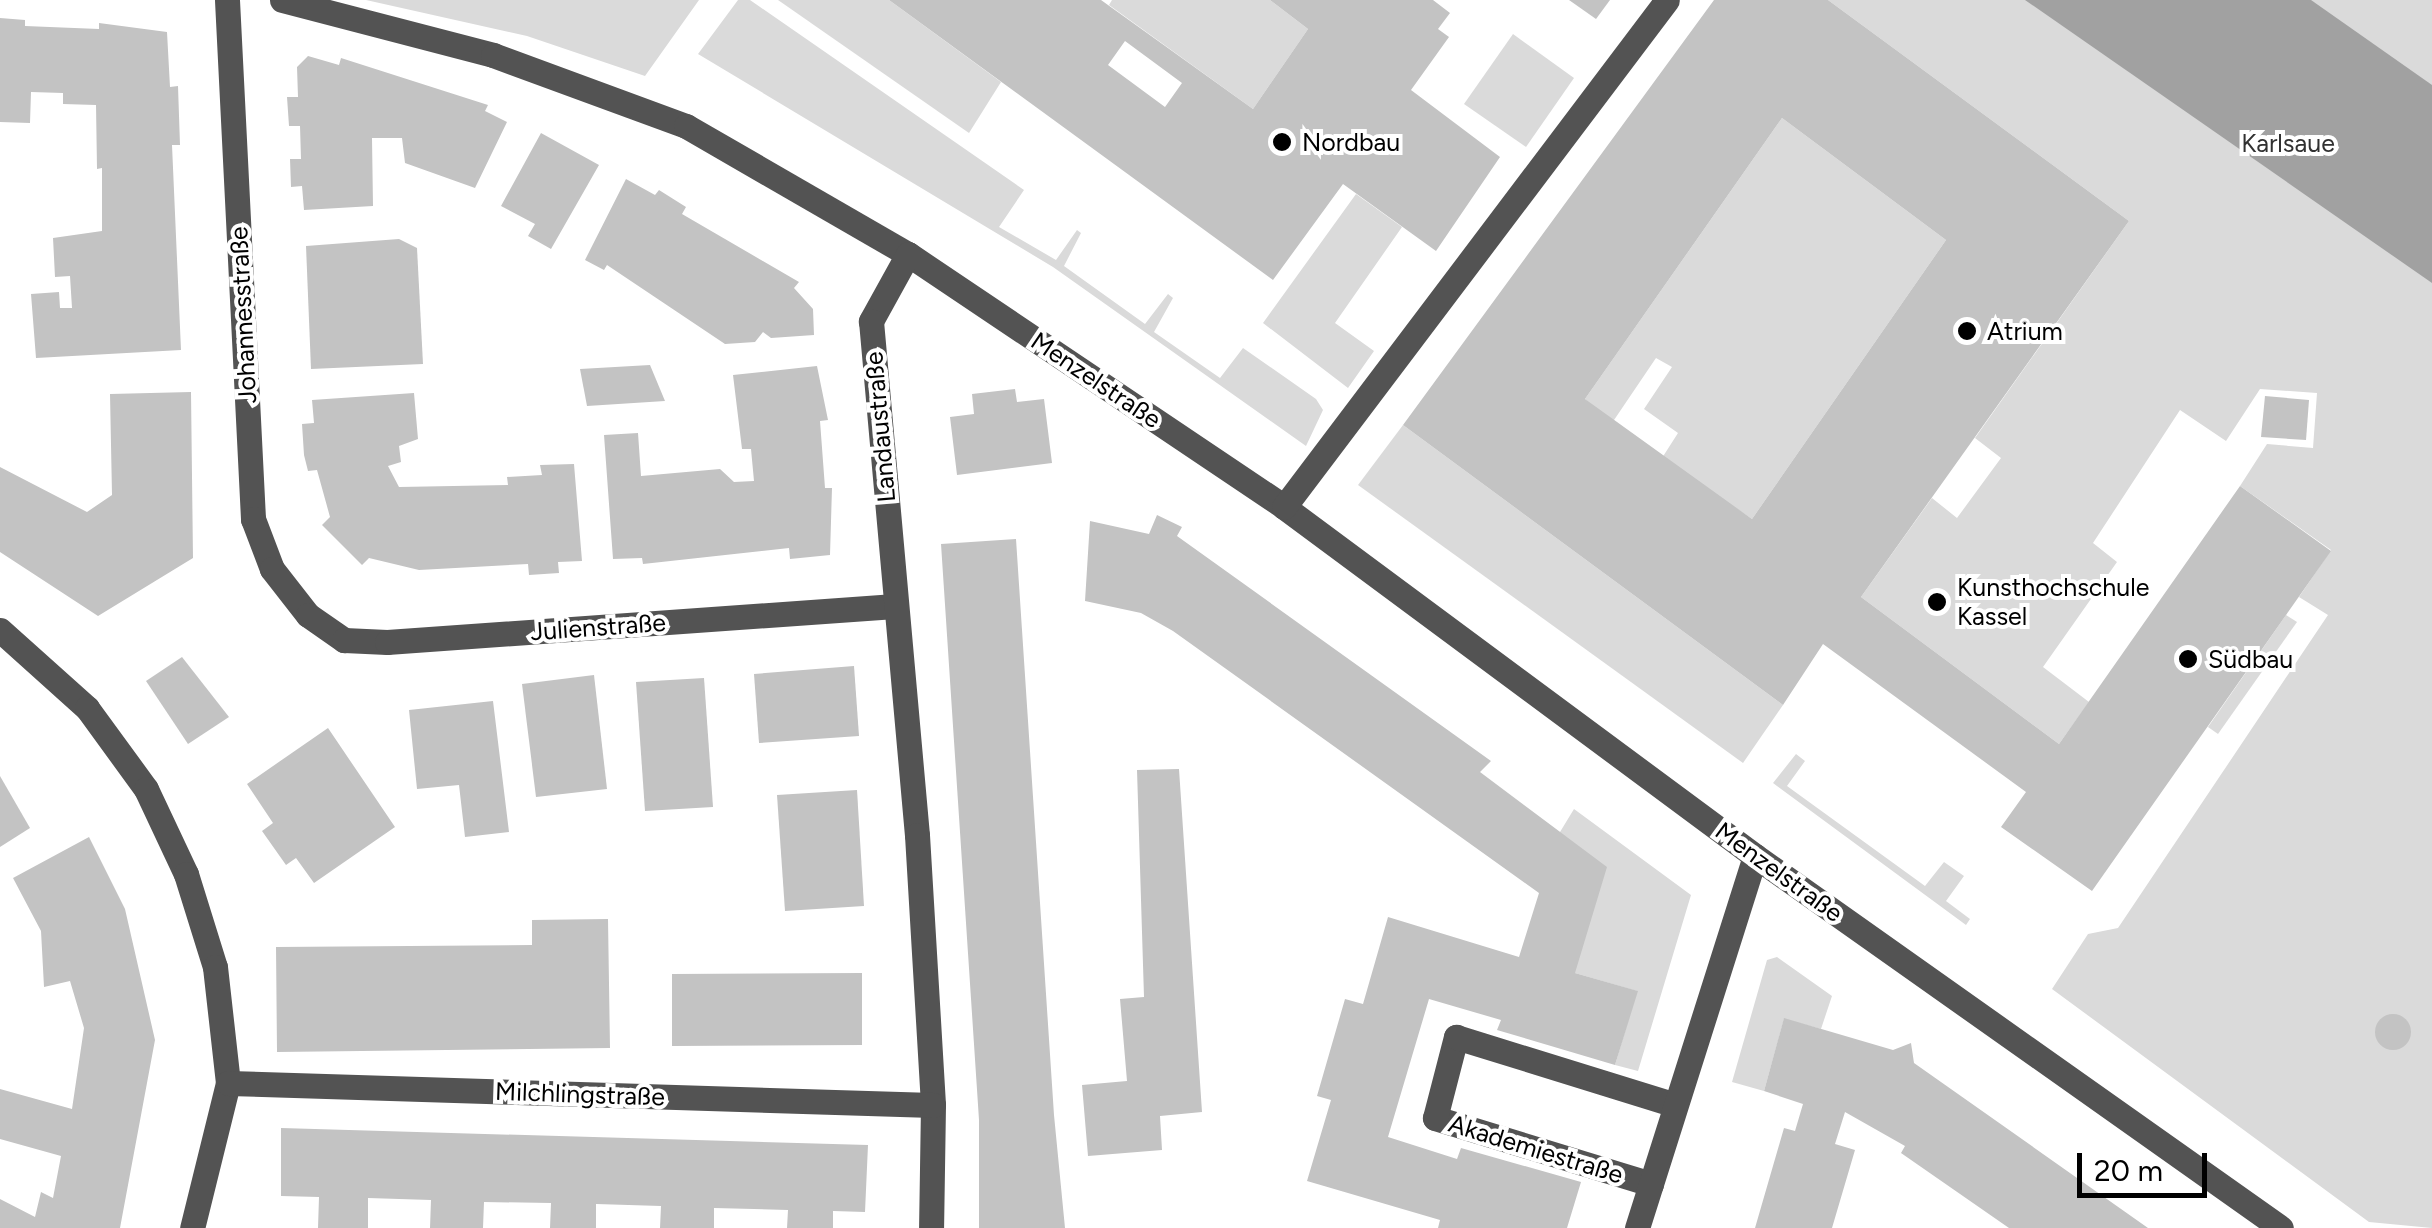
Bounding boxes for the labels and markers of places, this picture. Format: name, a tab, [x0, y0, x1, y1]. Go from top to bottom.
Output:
place label: Nordbau	[1302, 127, 1400, 157]
marker: Nordbau	[1271, 131, 1293, 153]
place label: Atrium	[1987, 316, 2063, 346]
marker: Atrium	[1956, 320, 1978, 342]
place label: Kunsthochschule Kassel	[1957, 573, 2149, 632]
marker: Kunsthochschule Kassel	[1926, 591, 1948, 613]
place label: Südbau	[2208, 644, 2293, 674]
marker: Südbau	[2177, 648, 2199, 670]

